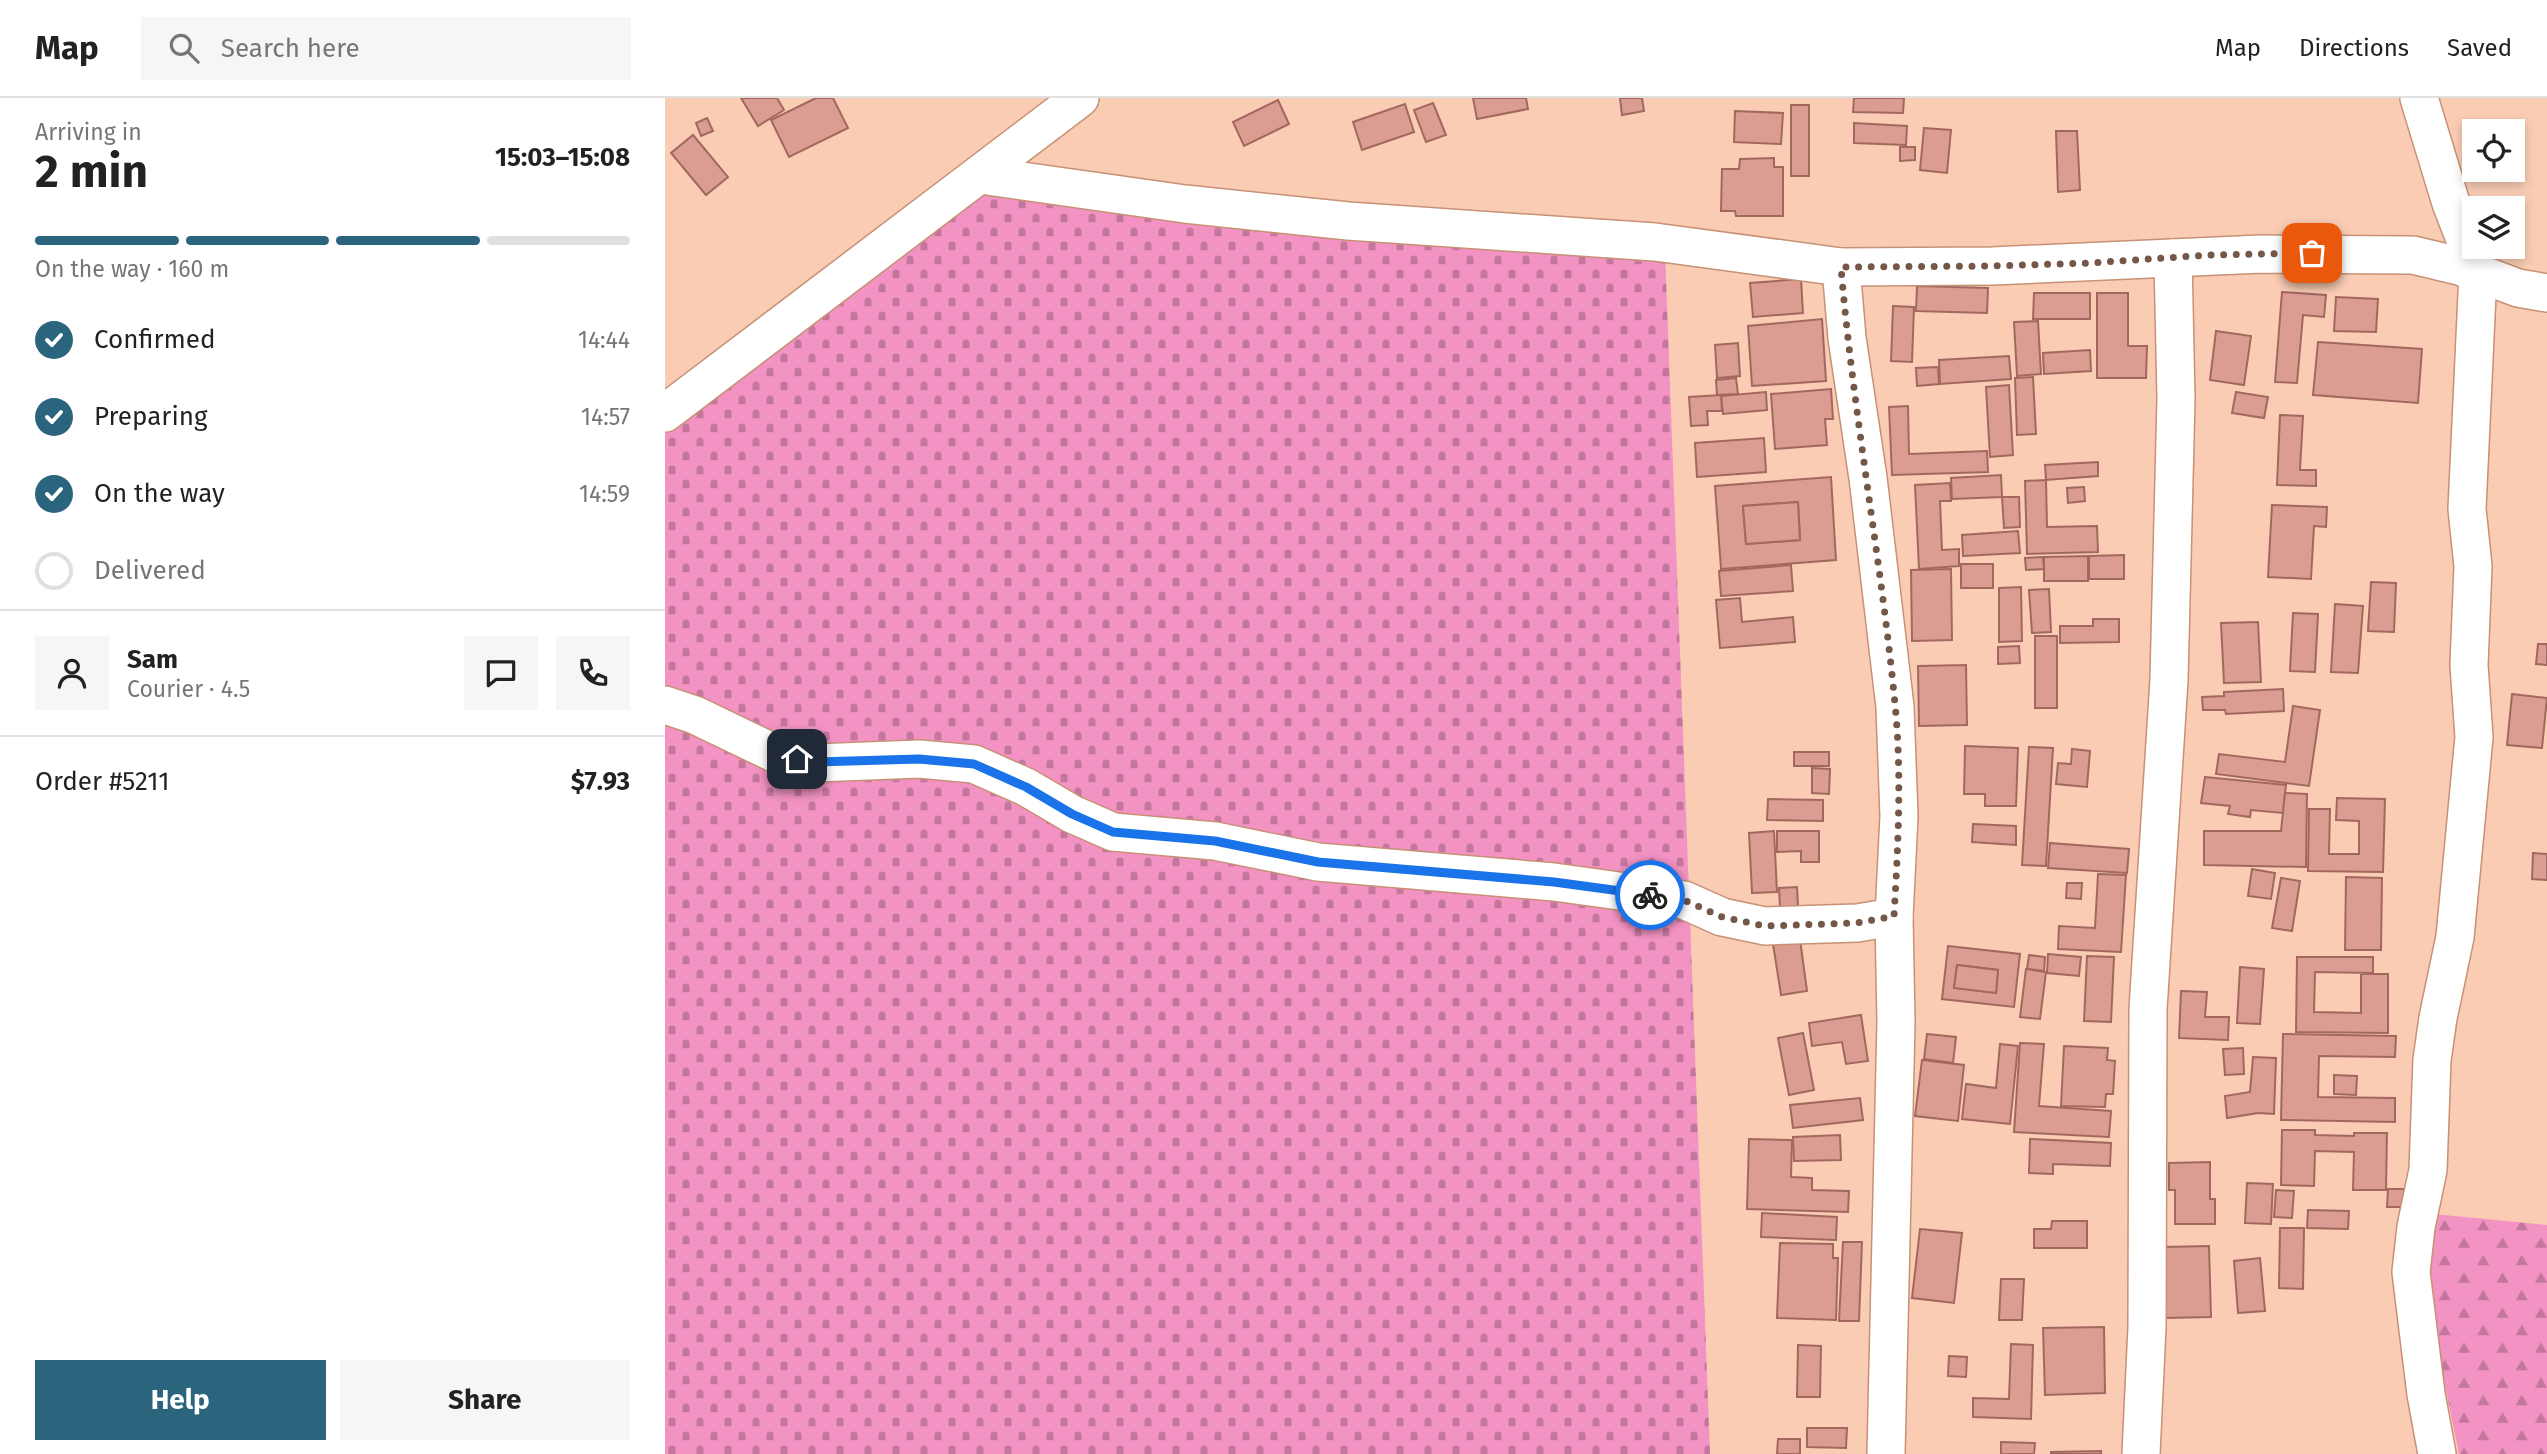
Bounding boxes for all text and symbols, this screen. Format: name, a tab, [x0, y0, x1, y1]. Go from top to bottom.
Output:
search box	[141, 17, 631, 80]
text: Map	[35, 28, 99, 68]
icon: search	[165, 29, 203, 67]
text: Search here	[221, 33, 360, 64]
text: Map	[2215, 34, 2261, 62]
text: Directions	[2299, 34, 2409, 62]
text: Saved	[2447, 34, 2512, 62]
text: Arriving in	[35, 118, 142, 146]
map controls	[2462, 119, 2525, 259]
button: locate	[2462, 119, 2525, 182]
text: 15:03–15:08	[495, 142, 630, 173]
text: 2 min	[35, 144, 148, 199]
button: layers	[2462, 196, 2525, 259]
pin	[2282, 223, 2342, 283]
icon: bag	[2293, 234, 2331, 272]
text: On the way · 160 m	[35, 255, 229, 283]
icon: check	[35, 321, 73, 359]
text: Confirmed	[94, 324, 215, 355]
text: 14:44	[578, 326, 630, 354]
icon: check	[35, 398, 73, 436]
text: Preparing	[94, 401, 207, 432]
text: 14:57	[581, 403, 630, 431]
icon: check	[35, 475, 73, 513]
text: On the way	[94, 478, 225, 509]
text: 14:59	[579, 480, 630, 508]
text: Delivered	[94, 555, 206, 586]
button: person	[35, 636, 109, 710]
button: chat	[464, 636, 538, 710]
button: phone	[556, 636, 630, 710]
text: Sam	[127, 644, 178, 675]
text: Courier · 4.5	[127, 675, 250, 703]
pin	[767, 729, 827, 789]
icon: home	[778, 740, 816, 778]
text: Order #5211	[35, 766, 169, 797]
text: $7.93	[571, 766, 630, 797]
courier	[1615, 860, 1685, 930]
icon: bike	[1631, 876, 1669, 914]
button: Help	[35, 1360, 326, 1440]
button: Share	[340, 1360, 630, 1440]

